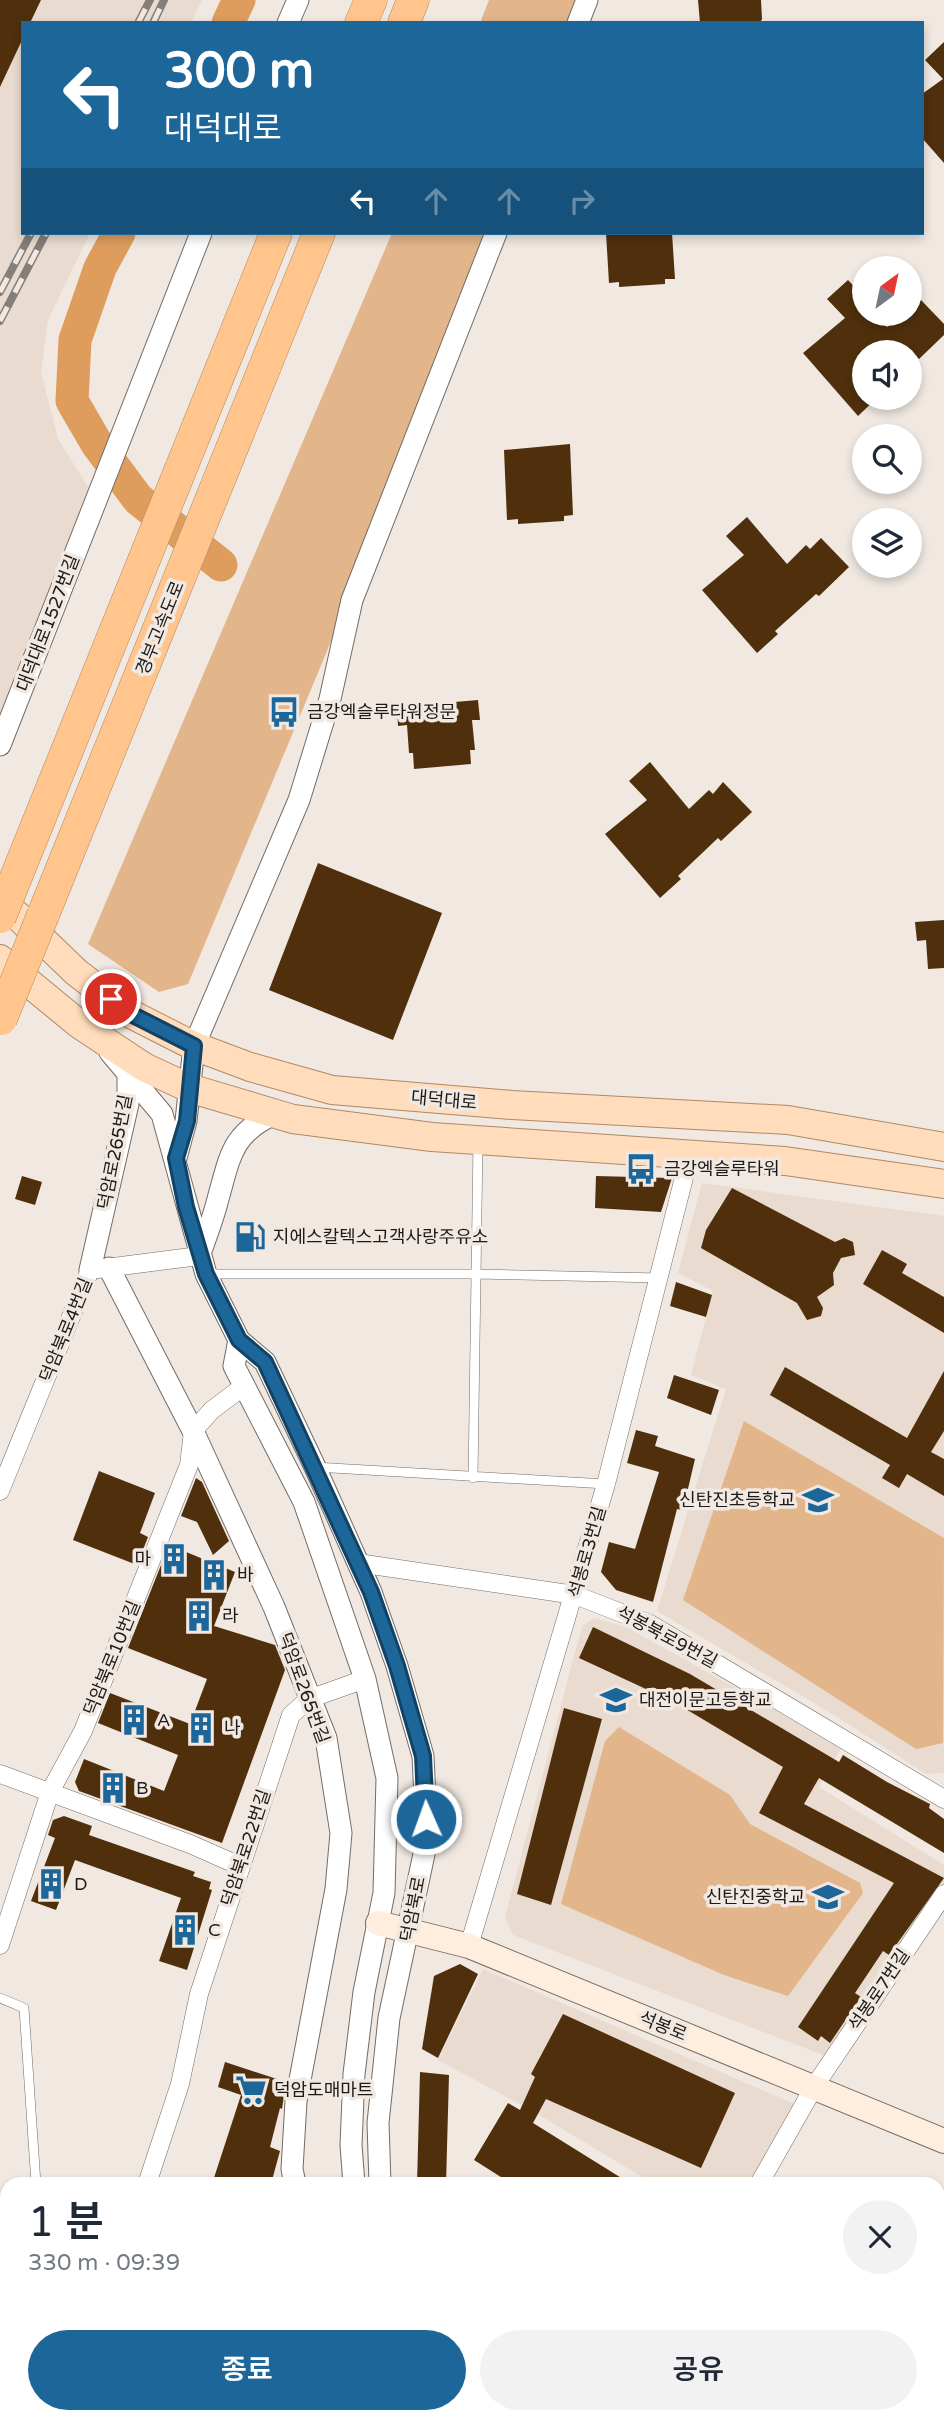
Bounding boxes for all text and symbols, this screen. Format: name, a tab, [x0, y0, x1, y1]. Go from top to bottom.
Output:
text: 300 m	[164, 42, 314, 101]
icon: left	[49, 49, 140, 140]
text: 대덕대로	[164, 110, 282, 148]
icon: left	[344, 182, 382, 220]
icon: ahead	[417, 182, 455, 220]
icon: ahead	[490, 182, 528, 220]
icon: right	[563, 182, 601, 220]
north arrow	[852, 256, 922, 326]
map controls	[852, 256, 922, 578]
button: sound	[852, 340, 922, 410]
button: search	[852, 424, 922, 494]
button: layers	[852, 508, 922, 578]
street label: 대덕대로1527번길	[12, 552, 84, 694]
street label: 경부고속도로	[131, 578, 189, 678]
bus stop icon: 금강엑슬루타워정문	[267, 695, 301, 729]
place label: 금강엑슬루타워정문	[307, 701, 456, 723]
pin	[81, 969, 141, 1029]
icon: arrive	[92, 980, 130, 1018]
street label: 대덕대로	[410, 1086, 478, 1114]
street label: 덕암로265번길	[93, 1093, 137, 1211]
bus stop icon: 금강엑슬루타워	[624, 1152, 658, 1186]
place label: 금강엑슬루타워	[664, 1158, 780, 1180]
fuel station icon: 지에스칼텍스고객사랑주유소	[233, 1220, 267, 1254]
place label: 지에스칼텍스고객사랑주유소	[273, 1226, 488, 1248]
street label: 덕암북로4번길	[35, 1275, 97, 1385]
school or university icon: 신탄진초등학교	[801, 1483, 835, 1517]
place label: 신탄진초등학교	[679, 1489, 795, 1511]
street label: 석봉로3번길	[563, 1504, 611, 1600]
building icon: 마	[157, 1542, 191, 1576]
place label: 마	[134, 1548, 151, 1570]
building icon: 바	[197, 1558, 231, 1592]
place label: 바	[237, 1564, 254, 1586]
street label: 덕암북로10번길	[79, 1597, 145, 1719]
building icon: 라	[182, 1599, 216, 1633]
street label: 석봉북로9번길	[613, 1601, 721, 1673]
place label: 라	[222, 1605, 239, 1627]
street label: 덕암로265번길	[274, 1629, 334, 1747]
school or university icon: 대전이문고등학교	[599, 1683, 633, 1717]
place label: 대전이문고등학교	[639, 1689, 771, 1711]
building icon: A	[117, 1703, 151, 1737]
place label: A	[157, 1709, 170, 1731]
building icon: 나	[184, 1711, 218, 1745]
place label: 나	[224, 1717, 241, 1739]
building icon: B	[96, 1771, 130, 1805]
place label: B	[136, 1777, 148, 1799]
position arrow	[389, 1782, 463, 1856]
street label: 덕암북로22번길	[217, 1787, 275, 1909]
building icon: D	[34, 1867, 68, 1901]
place label: D	[74, 1873, 88, 1895]
street label: 덕암북로	[396, 1874, 430, 1944]
school or university icon: 신탄진중학교	[811, 1880, 845, 1914]
place label: 신탄진중학교	[706, 1886, 805, 1908]
building icon: C	[168, 1913, 202, 1947]
place label: C	[208, 1919, 221, 1941]
street label: 석봉로7번길	[844, 1945, 914, 2035]
street label: 석봉로	[636, 2006, 690, 2046]
supermarket icon: 덕암도매마트	[234, 2073, 268, 2107]
place label: 덕암도매마트	[274, 2079, 373, 2101]
text: 1 분	[28, 2197, 104, 2248]
button: close	[843, 2200, 917, 2274]
text: 330 m · 09:39	[28, 2249, 180, 2277]
button: 종료	[28, 2330, 466, 2410]
button: 공유	[480, 2330, 917, 2410]

